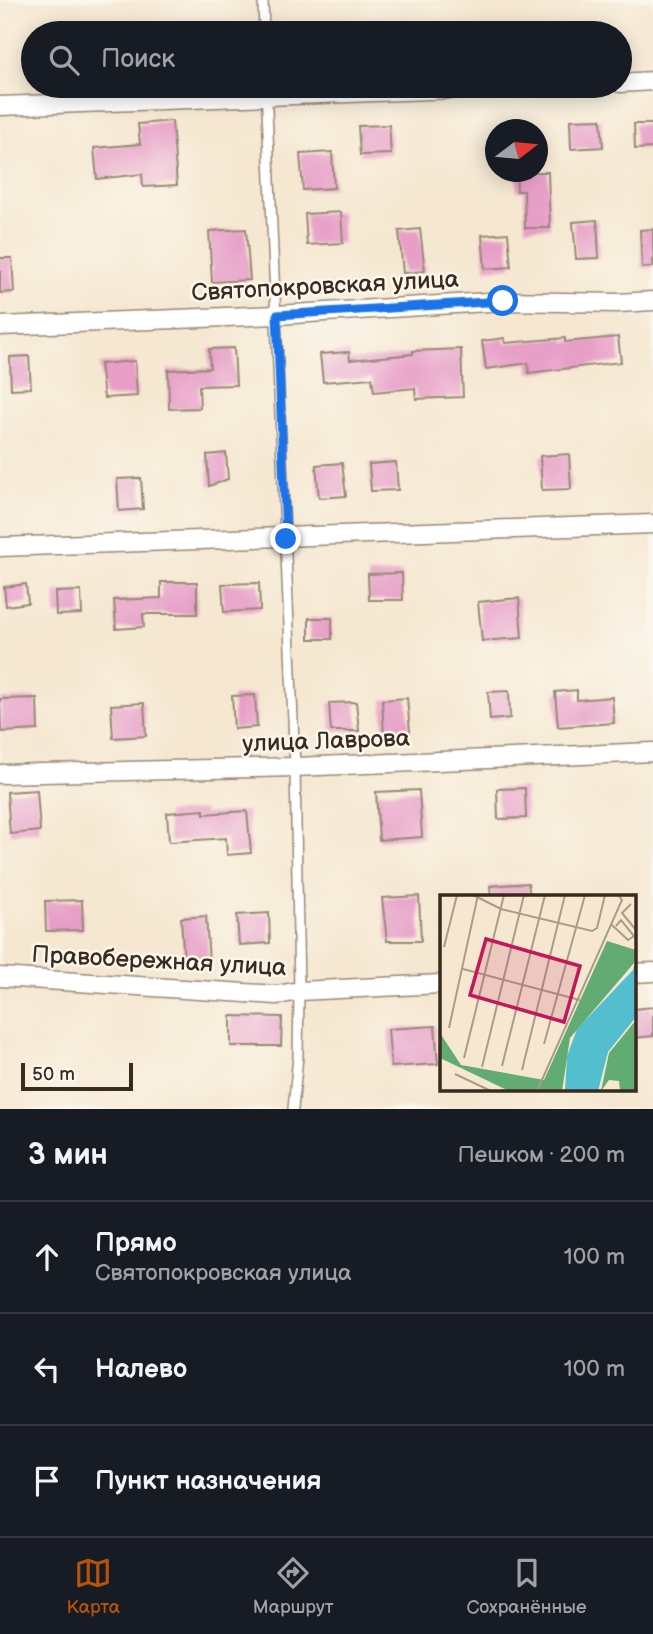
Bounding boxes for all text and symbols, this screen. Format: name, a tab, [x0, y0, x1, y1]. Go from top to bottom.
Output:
search box	[21, 21, 632, 98]
icon: search	[45, 41, 83, 79]
text: Поиск	[101, 44, 175, 75]
north arrow	[485, 119, 548, 182]
street label: Святопокровская улица	[191, 265, 459, 307]
route start	[487, 285, 518, 316]
route end	[270, 523, 301, 554]
street label: улица Лаврова	[242, 724, 410, 758]
inset map	[440, 895, 636, 1092]
street label: Правобережная улица	[31, 940, 287, 982]
scale bar	[21, 1060, 133, 1092]
text: 50 m	[32, 1063, 75, 1086]
text: 3 мин	[28, 1137, 108, 1173]
text: Пешком · 200 m	[457, 1141, 625, 1169]
text: Прямо	[95, 1228, 177, 1259]
icon: ahead	[28, 1238, 66, 1276]
text: 100 m	[564, 1243, 625, 1271]
text: Святопокровская улица	[95, 1259, 352, 1287]
icon: left	[28, 1350, 66, 1388]
text: Налево	[95, 1354, 187, 1385]
text: 100 m	[564, 1355, 625, 1383]
icon: arrive	[28, 1462, 66, 1500]
text: Пункт назначения	[95, 1466, 321, 1497]
tab: Карта	[66, 1554, 120, 1619]
tab: Маршрут	[253, 1554, 334, 1619]
tab: Сохранённые	[467, 1554, 587, 1619]

